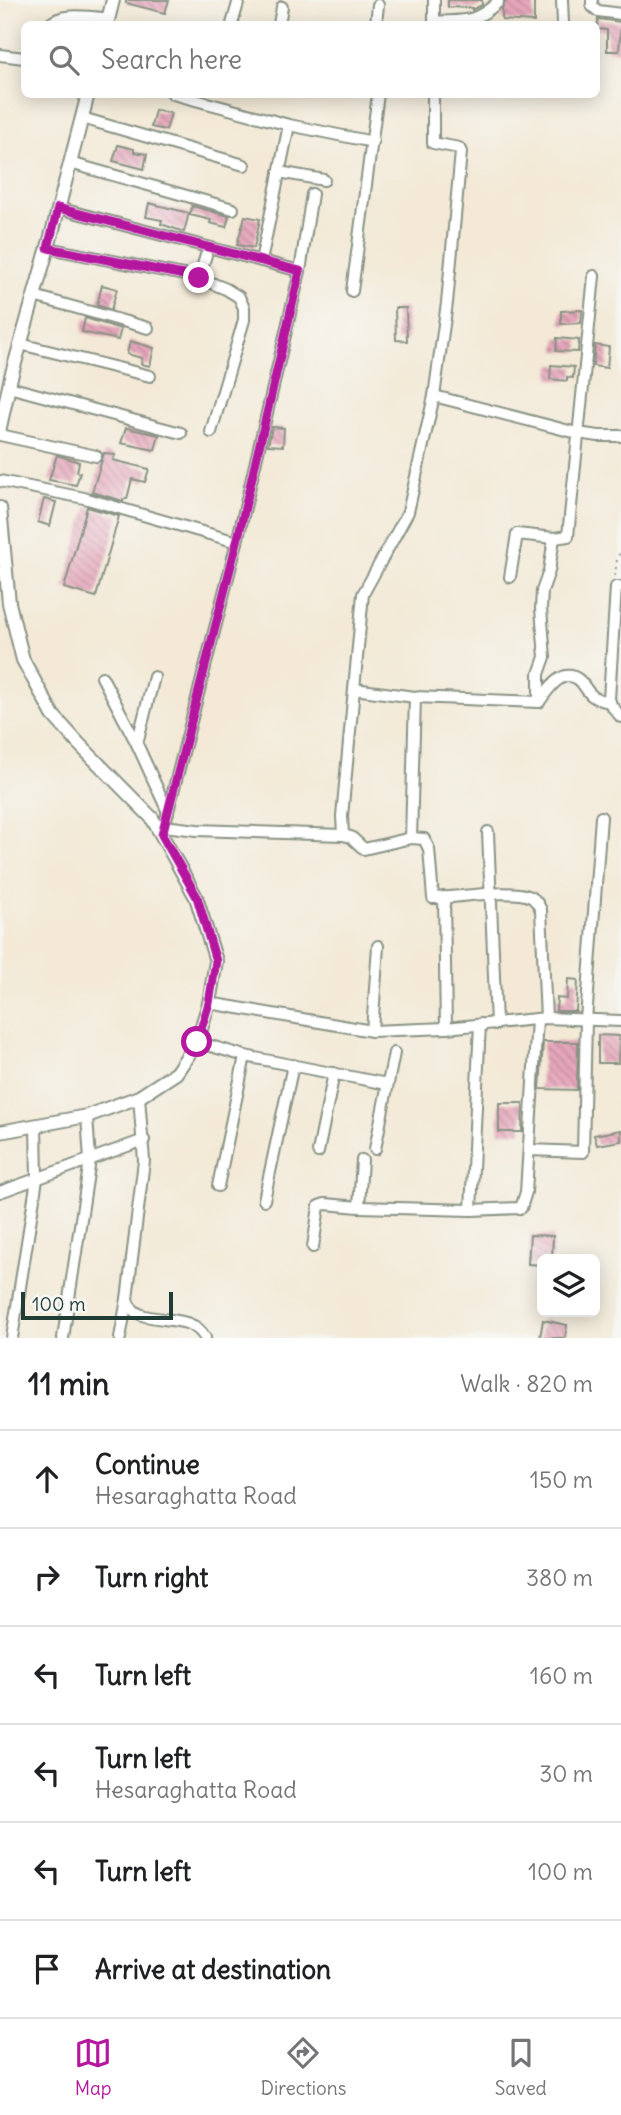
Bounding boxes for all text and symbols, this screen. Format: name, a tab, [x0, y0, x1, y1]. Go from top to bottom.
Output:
search box	[21, 21, 600, 98]
icon: search	[45, 41, 83, 79]
text: Search here	[101, 43, 242, 76]
route end	[183, 262, 214, 293]
route start	[181, 1026, 212, 1057]
map controls	[537, 1254, 600, 1317]
button: layers	[537, 1254, 600, 1317]
scale bar	[21, 1289, 173, 1321]
text: 100 m	[32, 1292, 86, 1316]
text: 11 min	[28, 1365, 109, 1403]
text: Walk · 820 m	[460, 1369, 593, 1398]
text: Continue	[95, 1448, 200, 1481]
icon: ahead	[28, 1460, 66, 1498]
text: 150 m	[530, 1465, 593, 1494]
text: Hesaraghatta Road	[95, 1481, 297, 1510]
icon: right	[28, 1558, 66, 1596]
text: Turn right	[95, 1561, 208, 1594]
text: 380 m	[526, 1563, 593, 1592]
icon: left	[28, 1656, 66, 1694]
text: Turn left	[95, 1659, 191, 1692]
text: 160 m	[530, 1661, 593, 1690]
text: Turn left	[95, 1742, 191, 1775]
icon: left	[28, 1754, 66, 1792]
text: 30 m	[539, 1759, 593, 1788]
text: Hesaraghatta Road	[95, 1775, 297, 1804]
icon: left	[28, 1852, 66, 1890]
text: Turn left	[95, 1855, 191, 1888]
text: 100 m	[528, 1857, 593, 1886]
icon: arrive	[28, 1950, 66, 1988]
text: Arrive at destination	[95, 1953, 331, 1986]
tab: Map	[74, 2034, 112, 2100]
tab: Directions	[261, 2034, 346, 2100]
tab: Saved	[495, 2034, 547, 2100]

